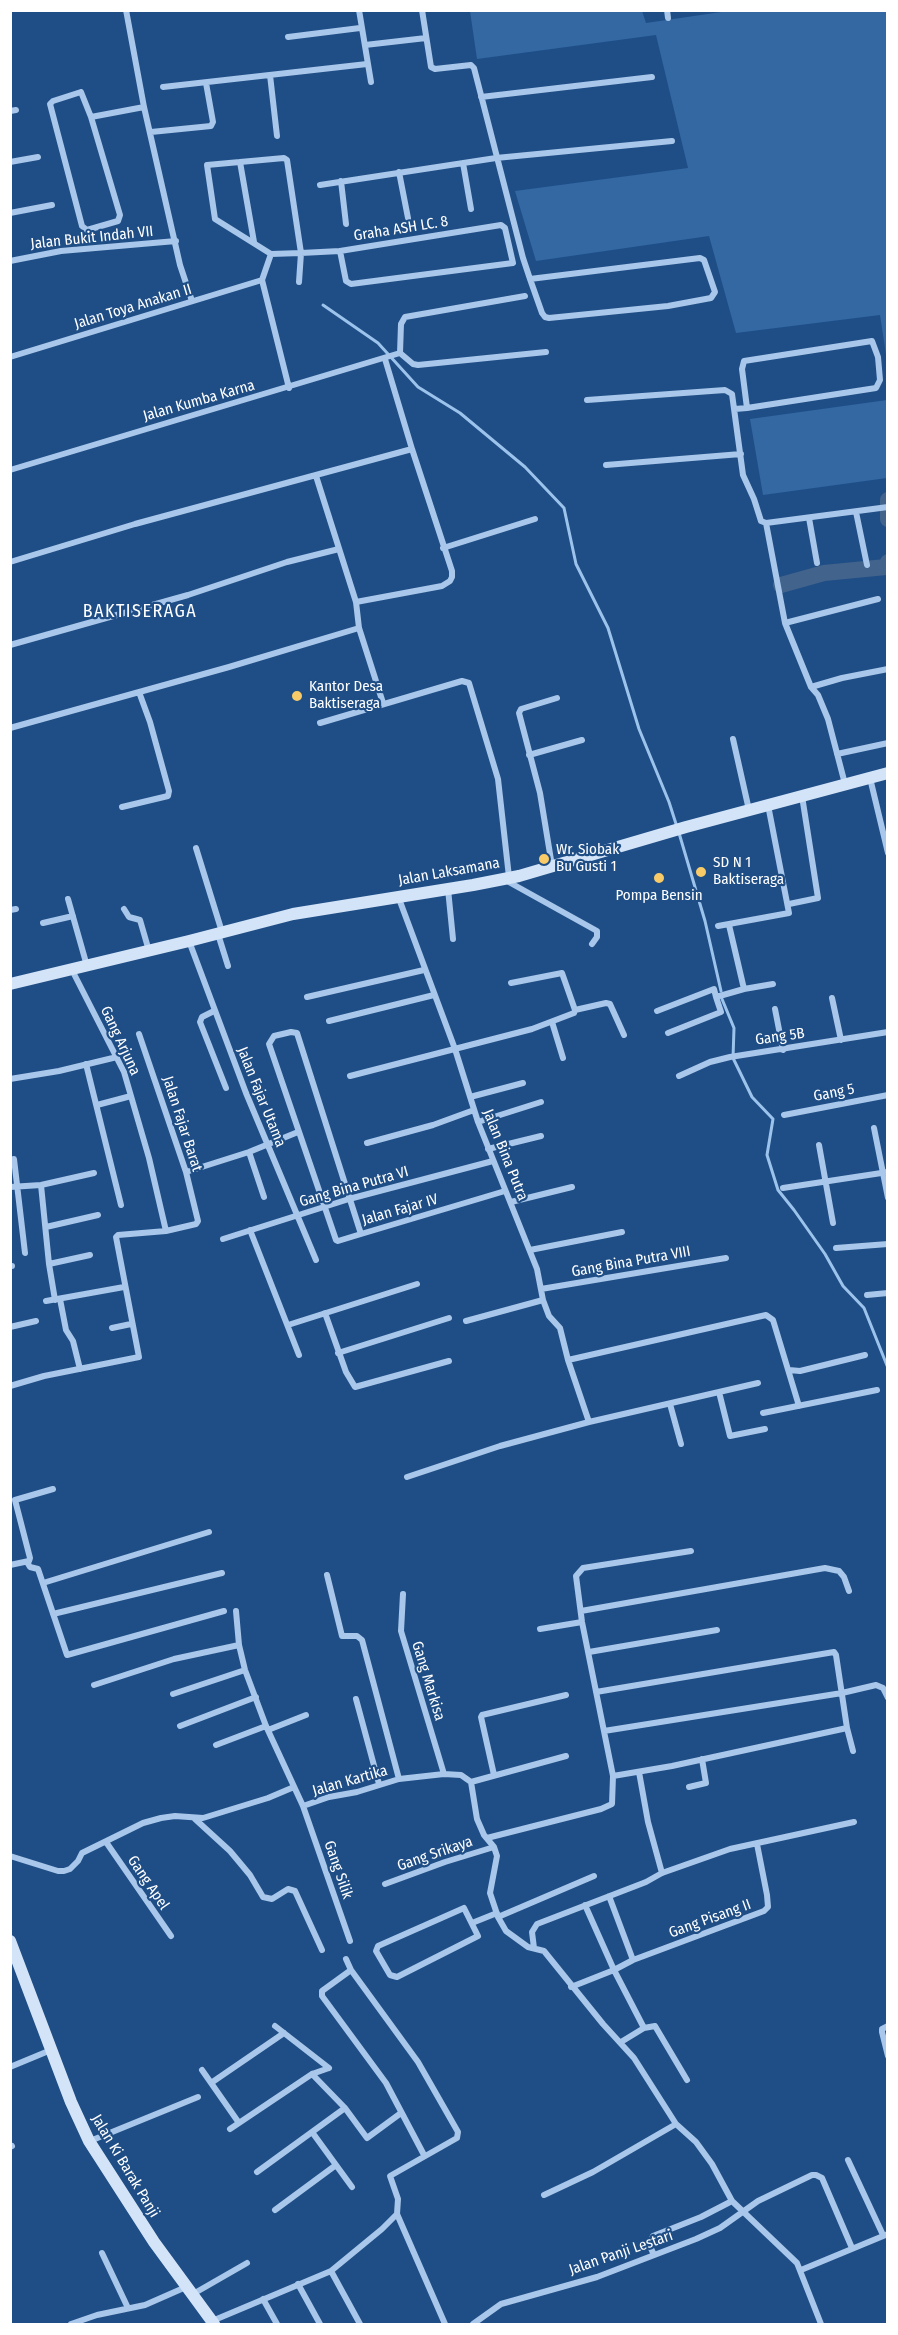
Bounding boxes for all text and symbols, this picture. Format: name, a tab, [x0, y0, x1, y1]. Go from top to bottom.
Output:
street label: Graha ASH LC. 8	[353, 213, 449, 245]
street label: Jalan Bukit Indah VII	[30, 223, 154, 253]
street label: Jalan Toya Anakan II	[72, 281, 194, 333]
street label: Jalan Kumba Karna	[141, 376, 257, 426]
district label: BAKTISERAGA	[83, 601, 197, 623]
place label: Kantor Desa Baktiseraga	[309, 678, 383, 713]
marker: Kantor Desa Baktiseraga	[290, 689, 304, 703]
place label: Wr. Siobak Bu Gusti 1	[556, 841, 619, 876]
marker: Wr. Siobak Bu Gusti 1	[537, 852, 551, 866]
street label: Jalan Laksamana	[397, 854, 501, 890]
place label: SD N 1 Baktiseraga	[713, 854, 784, 889]
marker: SD N 1 Baktiseraga	[694, 865, 708, 879]
marker: Pompa Bensin	[652, 871, 666, 885]
place label: Pompa Bensin	[615, 887, 703, 905]
street label: Gang Arjuna	[96, 1004, 144, 1078]
street label: Gang 5B	[754, 1025, 806, 1049]
street label: Jalan Fajar Utama	[233, 1044, 289, 1150]
street label: Jalan Fajar Barat	[158, 1074, 206, 1174]
street label: Gang 5	[812, 1080, 856, 1106]
street label: Jalan Bina Putra	[478, 1107, 532, 1203]
street label: Gang Bina Putra VI	[297, 1163, 411, 1211]
street label: Jalan Fajar IV	[360, 1191, 440, 1229]
street label: Gang Bina Putra VIII	[570, 1243, 692, 1281]
street label: Gang Markisa	[407, 1639, 449, 1723]
street label: Jalan Kartika	[310, 1762, 390, 1800]
street label: Gang Srikaya	[395, 1833, 475, 1875]
street label: Gang Silik	[320, 1839, 356, 1901]
street label: Gang Apel	[123, 1852, 173, 1914]
street label: Gang Pisang II	[666, 1896, 754, 1942]
street label: Jalan Ki Barak Panji	[87, 2111, 163, 2221]
street label: Jalan Panji Lestari	[567, 2227, 675, 2279]

